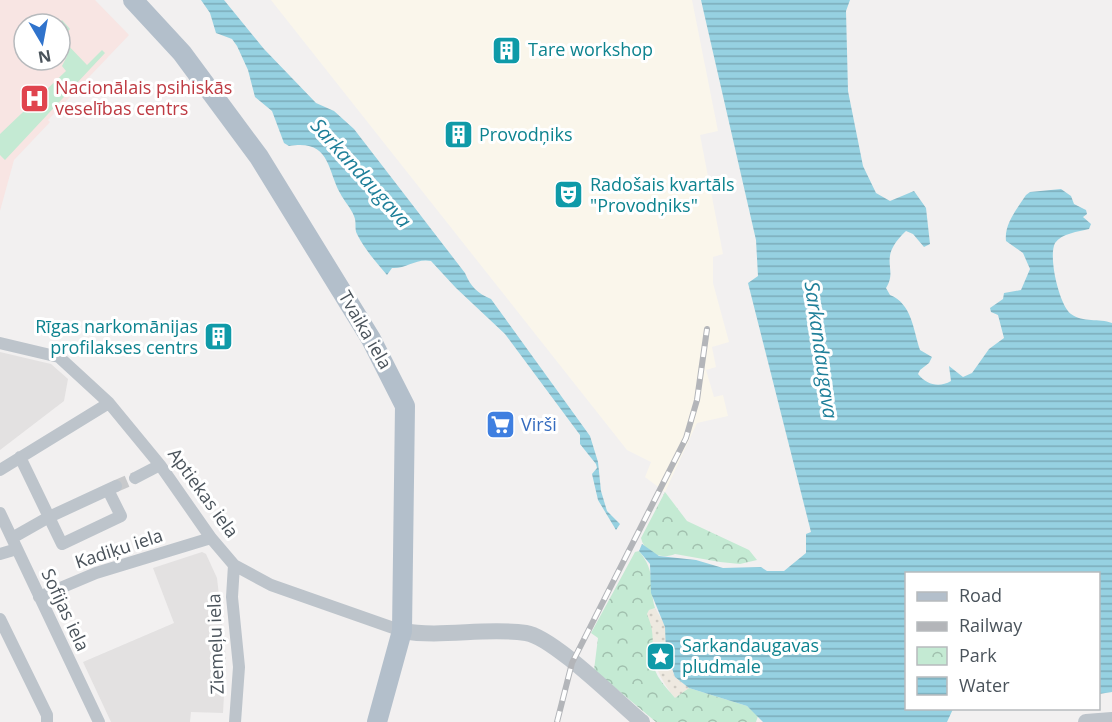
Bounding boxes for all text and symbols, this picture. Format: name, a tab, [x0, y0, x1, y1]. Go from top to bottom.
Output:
north arrow	[12, 12, 72, 72]
building icon: Tare workshop	[491, 34, 523, 66]
place label: Tare workshop	[528, 37, 653, 61]
text: N	[36, 45, 53, 69]
place label: Nacionālais psihiskās veselības centrs	[55, 75, 232, 120]
hospital icon: Nacionālais psihiskās veselības centrs	[18, 82, 50, 114]
water label: Sarkandaugava	[305, 112, 418, 233]
building icon: Provodņiks	[442, 119, 474, 151]
place label: Provodņiks	[479, 122, 572, 146]
place label: Radošais kvartāls "Provodņiks"	[590, 172, 735, 217]
theatre icon: Radošais kvartāls "Provodņiks"	[553, 179, 585, 211]
water label: Sarkandaugava	[798, 279, 845, 420]
street label: Tvaika iela	[334, 286, 398, 373]
place label: Rīgas narkomānijas profilakses centrs	[35, 314, 198, 359]
building icon: Rīgas narkomānijas profilakses centrs	[203, 321, 235, 353]
supermarket icon: Virši	[484, 409, 516, 441]
place label: Virši	[521, 412, 557, 436]
street label: Aptiekas iela	[163, 443, 244, 542]
street label: Kadiķu iela	[72, 523, 166, 574]
street label: Sofijas iela	[36, 564, 95, 655]
legend	[905, 572, 1100, 710]
text: Road	[959, 583, 1002, 607]
street label: Ziemeļu iela	[201, 593, 229, 695]
text: Railway	[959, 613, 1023, 637]
place label: Sarkandaugavas pludmale	[682, 633, 819, 678]
place icon: Sarkandaugavas pludmale	[645, 640, 677, 672]
text: Park	[959, 643, 997, 667]
text: Water	[959, 673, 1010, 697]

